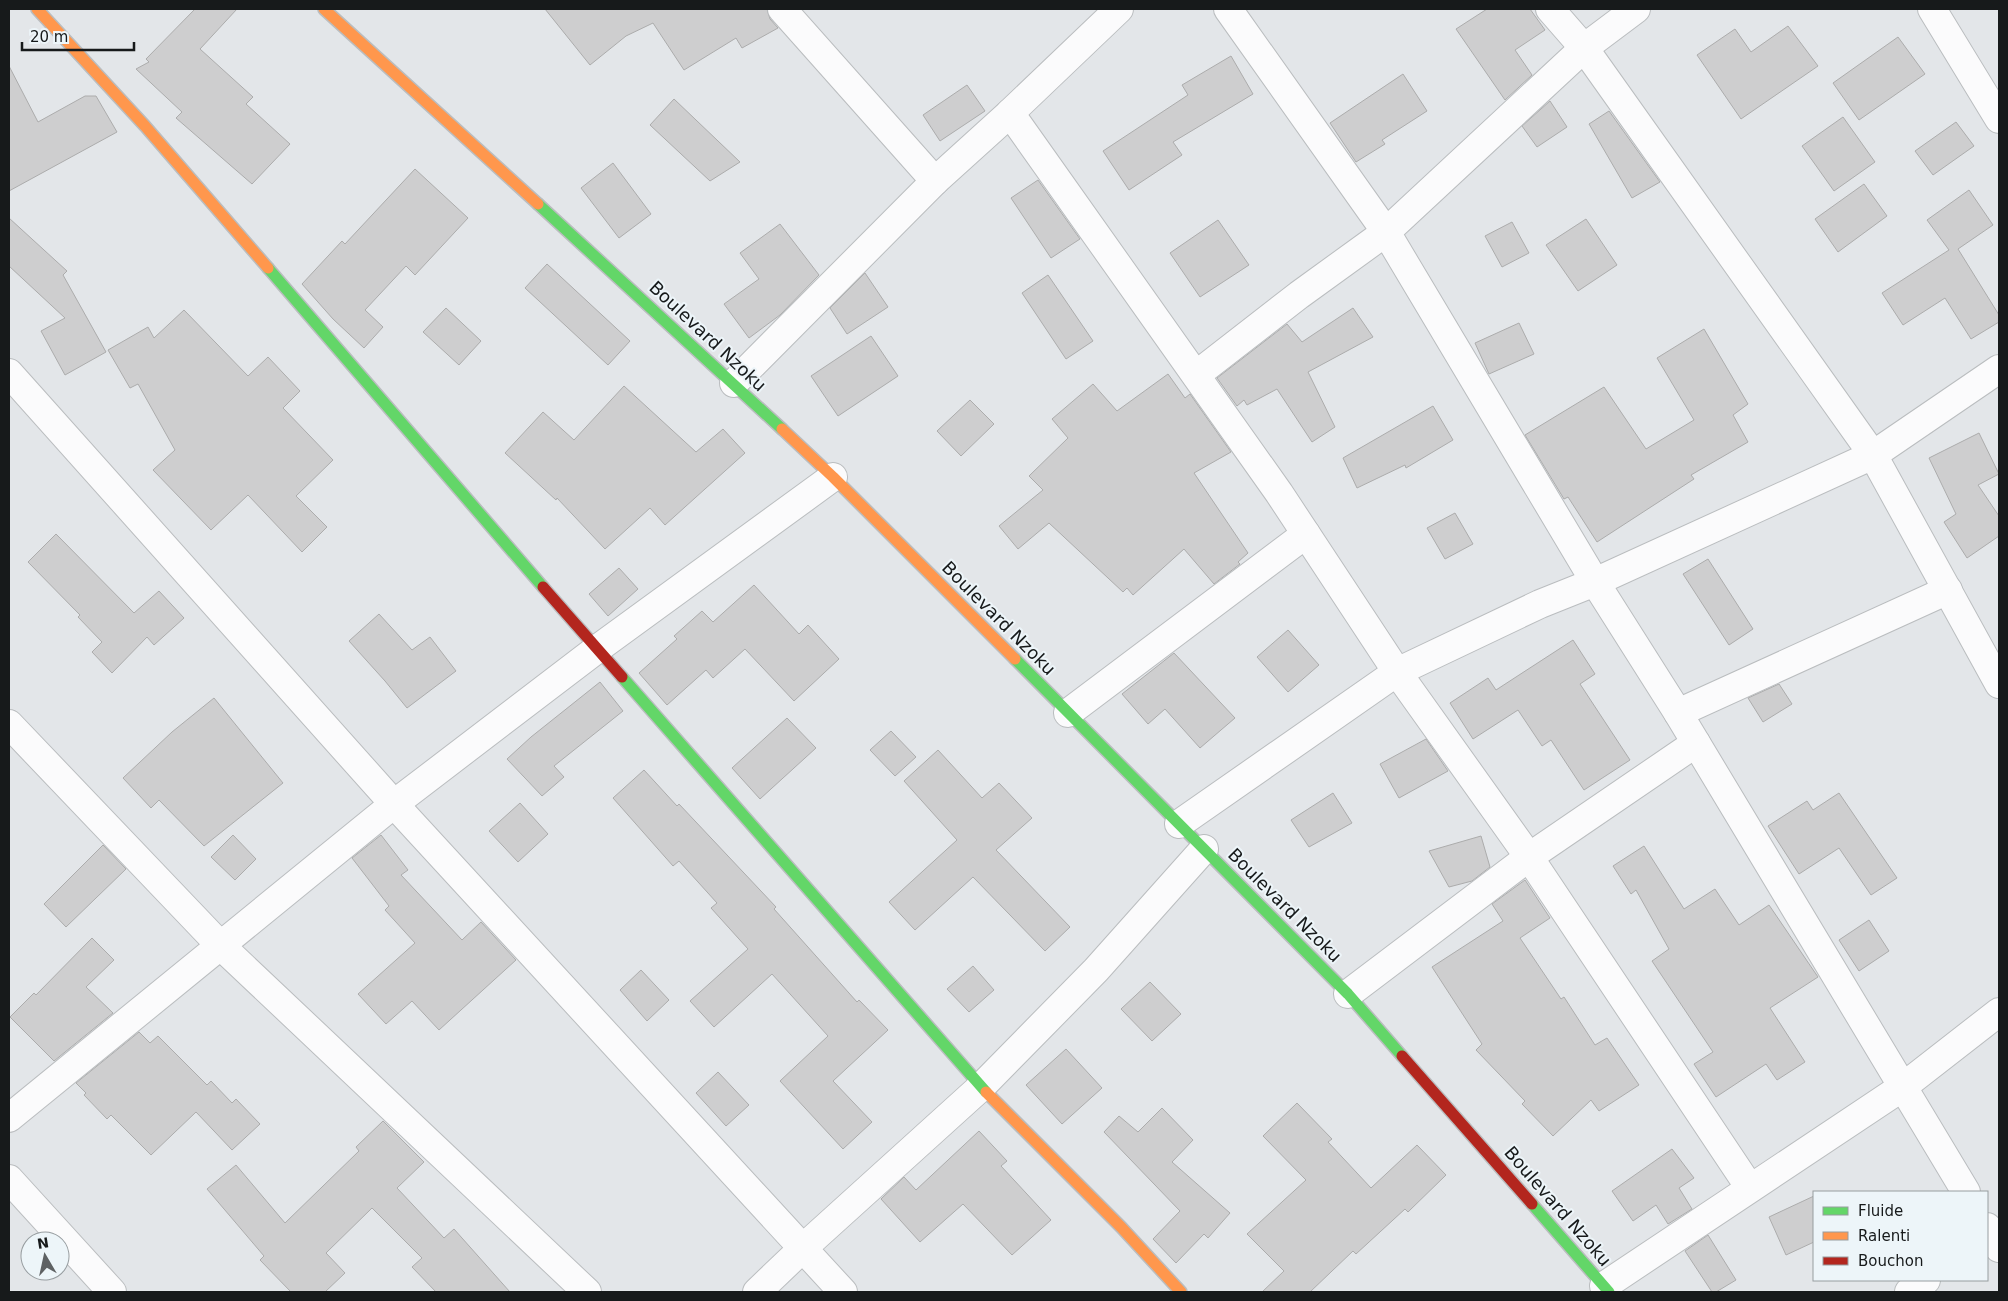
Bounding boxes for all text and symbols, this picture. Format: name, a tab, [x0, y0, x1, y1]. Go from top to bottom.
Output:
scale bar	[22, 20, 135, 52]
text: 20 m	[30, 28, 68, 46]
street label: Boulevard Nzoku	[645, 276, 771, 396]
street label: Boulevard Nzoku	[938, 557, 1060, 679]
street label: Boulevard Nzoku	[1224, 844, 1346, 966]
street label: Boulevard Nzoku	[1500, 1142, 1616, 1270]
legend	[1813, 1191, 1988, 1281]
text: Fluide	[1858, 1202, 1903, 1220]
text: Ralenti	[1858, 1227, 1910, 1245]
north arrow	[20, 1231, 70, 1281]
text: N	[36, 1234, 50, 1252]
text: Bouchon	[1858, 1252, 1923, 1270]

